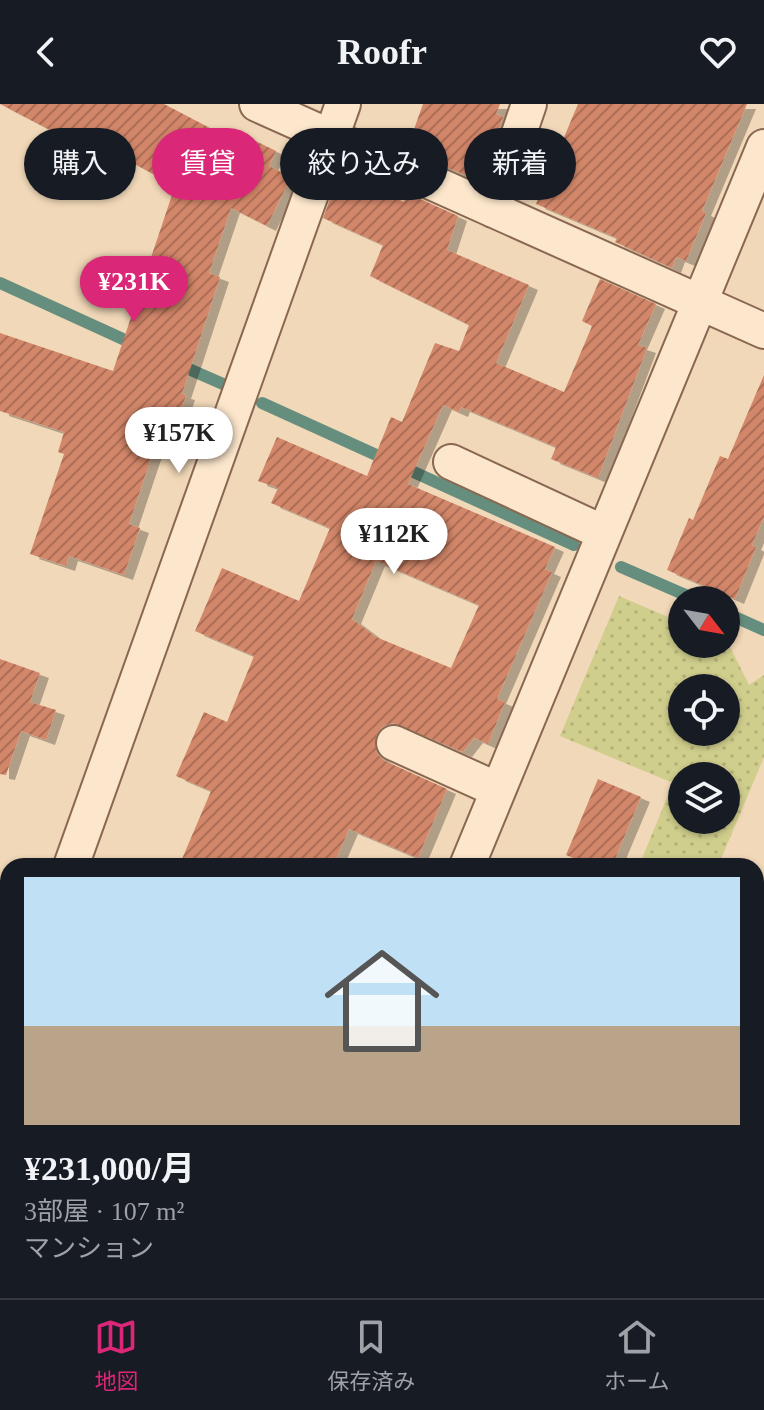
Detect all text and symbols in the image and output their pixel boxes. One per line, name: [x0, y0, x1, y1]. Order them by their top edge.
icon: back: [24, 30, 68, 74]
icon: heart: [696, 30, 740, 74]
text: Roofr: [337, 32, 427, 72]
chip: 購入: [24, 128, 136, 200]
chip: 賃貸: [152, 128, 264, 200]
chip: 絞り込み: [280, 128, 448, 200]
chip: 新着: [464, 128, 576, 200]
pin: ¥231K: [78, 256, 190, 324]
text: ¥231K: [98, 267, 170, 296]
pin: ¥157K: [123, 407, 235, 475]
text: ¥157K: [143, 418, 215, 447]
pin: ¥112K: [338, 508, 450, 576]
text: ¥112K: [359, 519, 429, 548]
north arrow: [668, 586, 740, 658]
map controls: [668, 586, 740, 834]
button: locate: [668, 674, 740, 746]
button: layers: [668, 762, 740, 834]
icon: home: [310, 929, 454, 1073]
text: ¥231,000/月: [24, 1150, 195, 1187]
text: 3部屋 · 107 m²: [24, 1197, 184, 1226]
text: マンション: [24, 1234, 154, 1263]
tab: 地図: [94, 1315, 138, 1395]
tab: 保存済み: [327, 1315, 415, 1395]
tab: ホーム: [604, 1315, 670, 1395]

